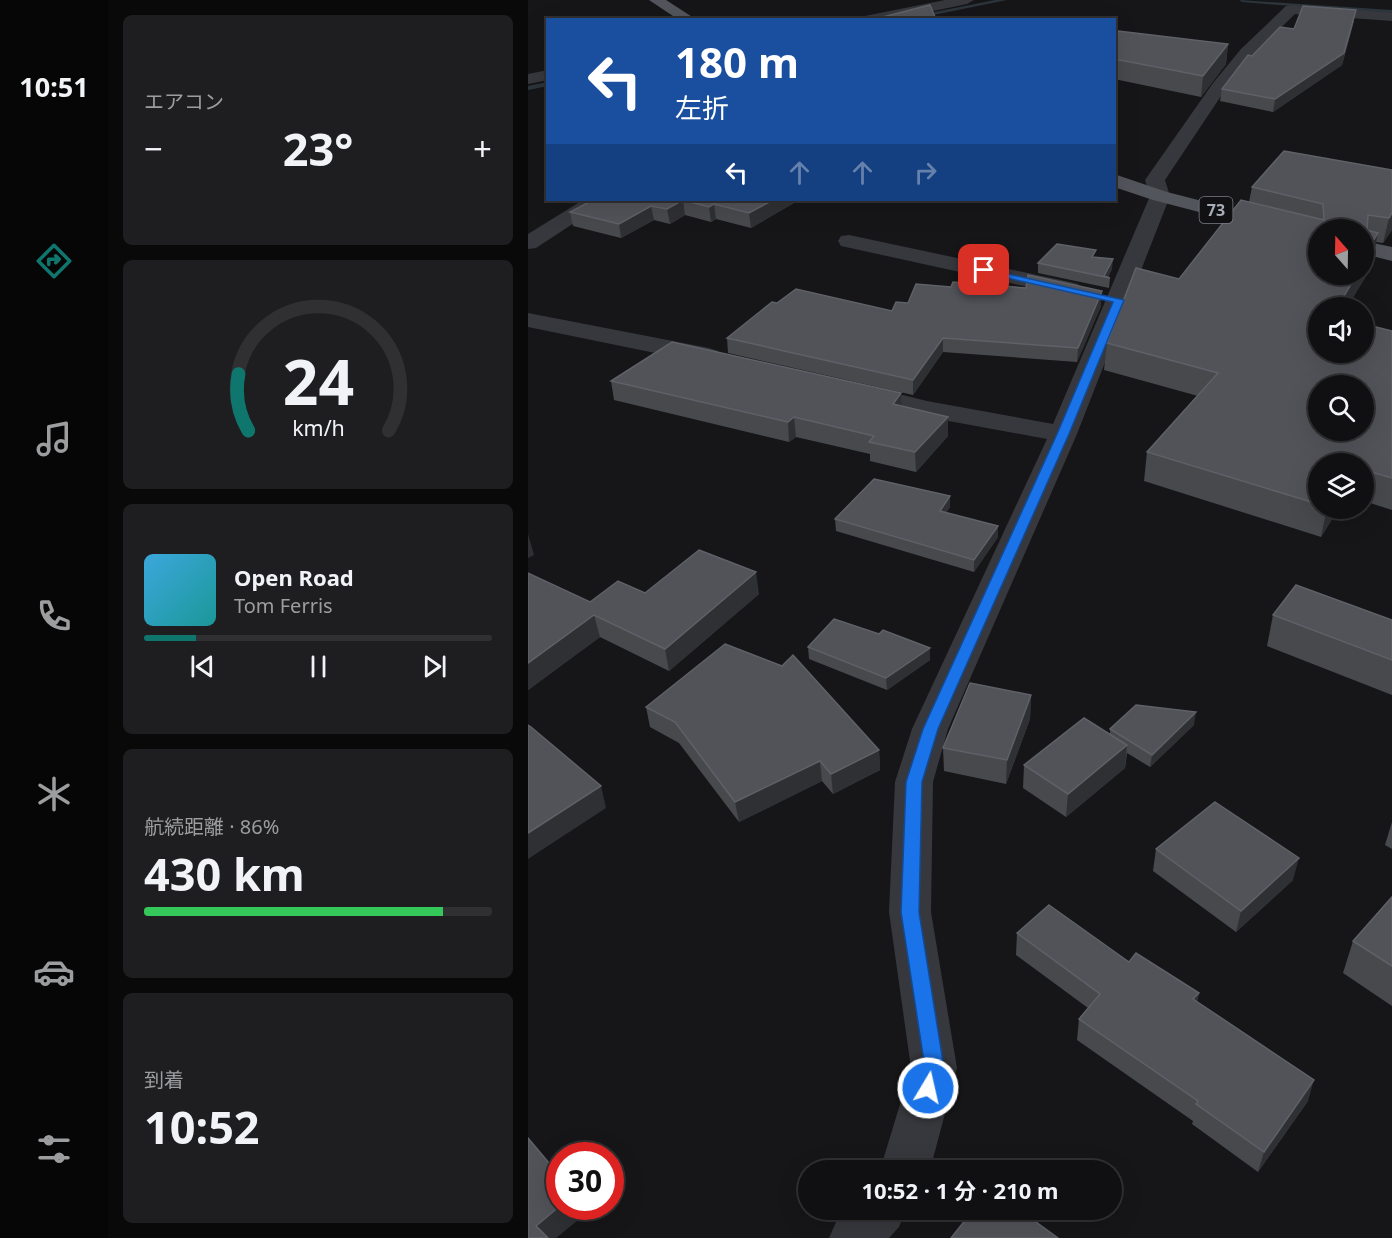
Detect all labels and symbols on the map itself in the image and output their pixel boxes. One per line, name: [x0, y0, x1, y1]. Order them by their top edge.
road number: 73: [1200, 197, 1232, 223]
north arrow: [1308, 219, 1374, 285]
pin: [958, 244, 1009, 295]
position arrow: [896, 1056, 960, 1120]
speed limit sign: 30: [546, 1142, 624, 1220]

